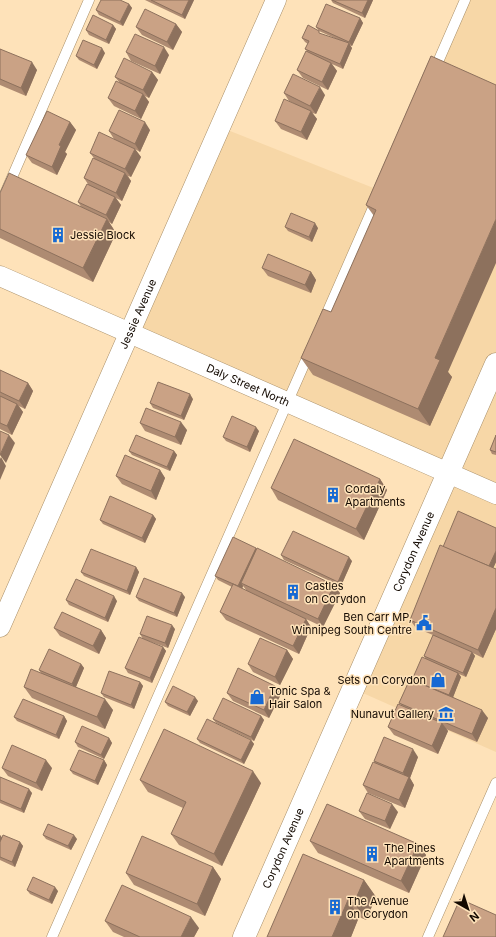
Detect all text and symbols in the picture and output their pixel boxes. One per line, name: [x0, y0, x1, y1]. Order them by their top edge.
building icon: Jessie Block: [49, 226, 67, 244]
place label: Jessie Block: [70, 228, 135, 242]
street label: Jessie Avenue: [116, 277, 159, 351]
street label: Daly Street North: [204, 361, 292, 409]
place label: Cordaly Apartments: [345, 482, 406, 509]
building icon: Cordaly Apartments: [324, 486, 342, 504]
street label: Corydon Avenue: [390, 509, 437, 594]
place label: Castles on Corydon: [305, 579, 366, 606]
building icon: Castles on Corydon: [284, 583, 302, 601]
place label: Ben Carr MP, Winnipeg South Centre: [292, 610, 412, 637]
public building icon: Ben Carr MP, Winnipeg South Centre: [415, 614, 433, 632]
shop icon: Sets On Corydon: [429, 671, 447, 689]
place label: Sets On Corydon: [337, 673, 426, 687]
place label: Tonic Spa & Hair Salon: [269, 684, 331, 711]
shop icon: Tonic Spa & Hair Salon: [248, 688, 266, 706]
museum icon: Nunavut Gallery: [437, 705, 455, 723]
place label: Nunavut Gallery: [351, 707, 434, 721]
street label: Corydon Avenue: [259, 806, 307, 891]
place label: The Pines Apartments: [384, 841, 445, 868]
building icon: The Pines Apartments: [363, 845, 381, 863]
north arrow: [448, 889, 488, 929]
place label: The Avenue on Corydon: [347, 894, 409, 921]
building icon: The Avenue on Corydon: [326, 898, 344, 916]
text: N: [467, 909, 482, 925]

